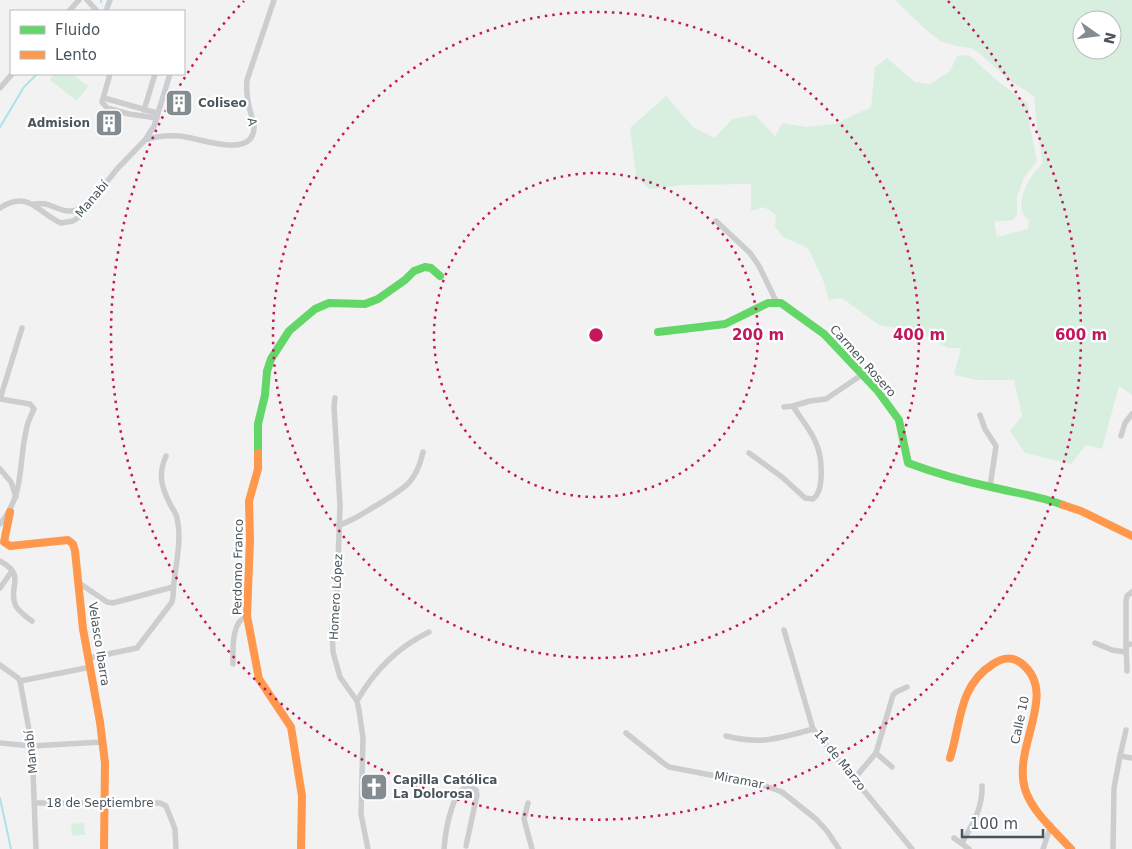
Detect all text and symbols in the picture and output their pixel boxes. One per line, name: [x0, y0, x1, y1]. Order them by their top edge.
legend: [10, 10, 185, 75]
north arrow: [1072, 10, 1122, 60]
text: Fluido: [55, 21, 100, 39]
text: N: [1100, 31, 1119, 46]
text: Lento: [55, 46, 97, 64]
building icon: Coliseo: [164, 88, 194, 118]
place label: Coliseo: [198, 96, 247, 110]
building icon: Admision: [94, 108, 124, 138]
place label: Admision: [27, 116, 90, 130]
street label: A: [244, 117, 260, 128]
street label: Manabí: [73, 177, 112, 220]
street label: Carmen Rosero: [827, 322, 899, 400]
centre of rings: [587, 326, 605, 344]
text: 200 m: [732, 326, 784, 344]
text: 400 m: [893, 326, 945, 344]
text: 600 m: [1055, 326, 1107, 344]
street label: Perdomo Franco: [230, 519, 246, 615]
street label: Homero López: [327, 553, 345, 641]
street label: Velasco Ibarra: [85, 601, 113, 687]
street label: Calle 10: [1008, 695, 1032, 745]
street label: 14 de Marzo: [811, 727, 869, 793]
street label: Manabí: [22, 729, 40, 774]
street label: Miramar: [713, 768, 765, 792]
church icon: Capilla Católica La Dolorosa: [359, 772, 389, 802]
place label: Capilla Católica La Dolorosa: [393, 773, 497, 801]
street label: 18 de Septiembre: [46, 796, 154, 810]
scale bar: [962, 806, 1043, 838]
text: 100 m: [970, 815, 1018, 833]

